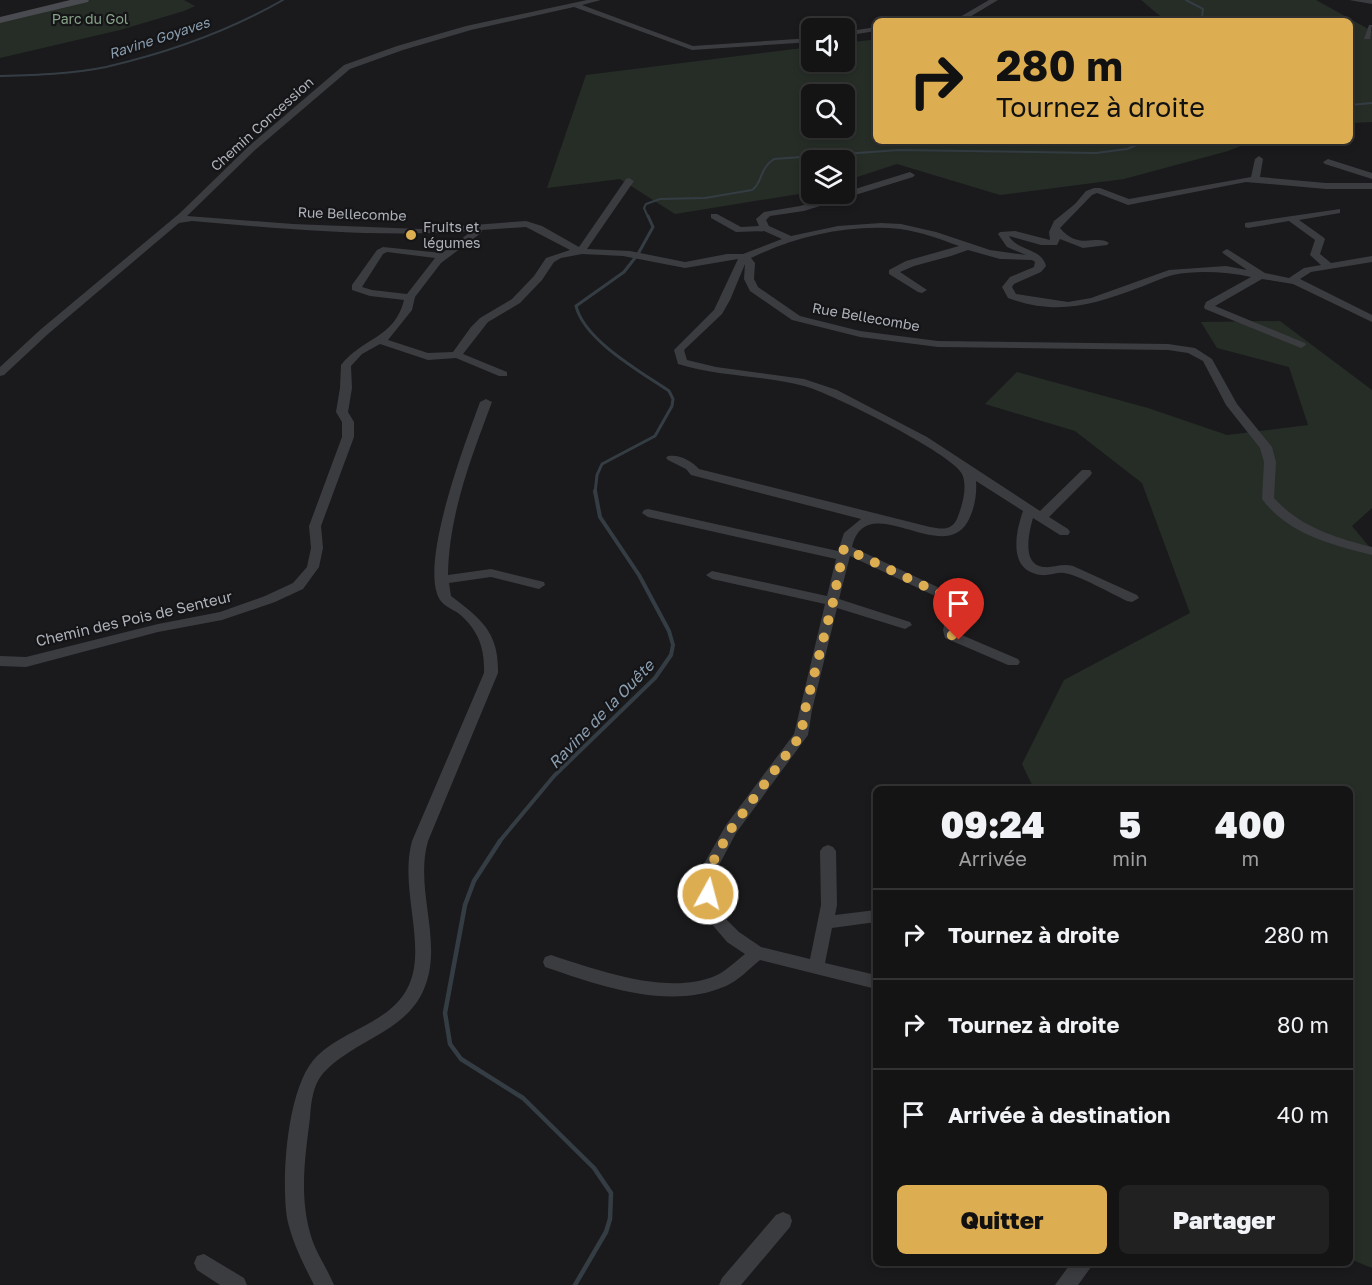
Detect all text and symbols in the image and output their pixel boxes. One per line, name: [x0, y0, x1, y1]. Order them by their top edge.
park label: Parc du Gol: [52, 10, 128, 27]
water label: Ravine Goyaves: [106, 13, 212, 62]
map controls: [801, 18, 855, 204]
button: sound: [801, 18, 855, 72]
text: 280 m: [996, 40, 1123, 90]
icon: right: [897, 42, 975, 120]
street label: Chemin Concession: [207, 73, 317, 174]
button: search: [801, 84, 855, 138]
text: Tournez à droite: [996, 91, 1205, 123]
button: layers: [801, 150, 855, 204]
street label: Rue Bellecombe: [297, 203, 407, 224]
place label: Fruits et légumes: [423, 218, 480, 251]
marker: Fruits et légumes: [404, 228, 418, 242]
street label: Rue Bellecombe: [811, 299, 921, 334]
pin: [933, 578, 984, 640]
street label: Chemin des Pois de Senteur: [34, 587, 234, 649]
icon: arrive: [942, 587, 975, 620]
water label: Ravine de la Ouête: [544, 654, 659, 773]
text: 09:24: [941, 803, 1045, 846]
text: 5: [1119, 803, 1141, 846]
text: 400: [1215, 803, 1286, 846]
text: Arrivée: [958, 846, 1027, 870]
text: min: [1112, 846, 1148, 870]
text: m: [1241, 846, 1259, 870]
position arrow: [676, 862, 740, 926]
icon: right: [897, 918, 930, 951]
text: Tournez à droite: [948, 921, 1119, 948]
text: 280 m: [1264, 921, 1329, 948]
icon: right: [897, 1008, 930, 1041]
text: Tournez à droite: [948, 1011, 1119, 1038]
text: 80 m: [1277, 1011, 1329, 1038]
icon: arrive: [897, 1098, 930, 1131]
text: Arrivée à destination: [948, 1101, 1170, 1128]
text: 40 m: [1277, 1101, 1329, 1128]
button: Quitter: [897, 1185, 1107, 1254]
button: Partager: [1119, 1185, 1329, 1254]

